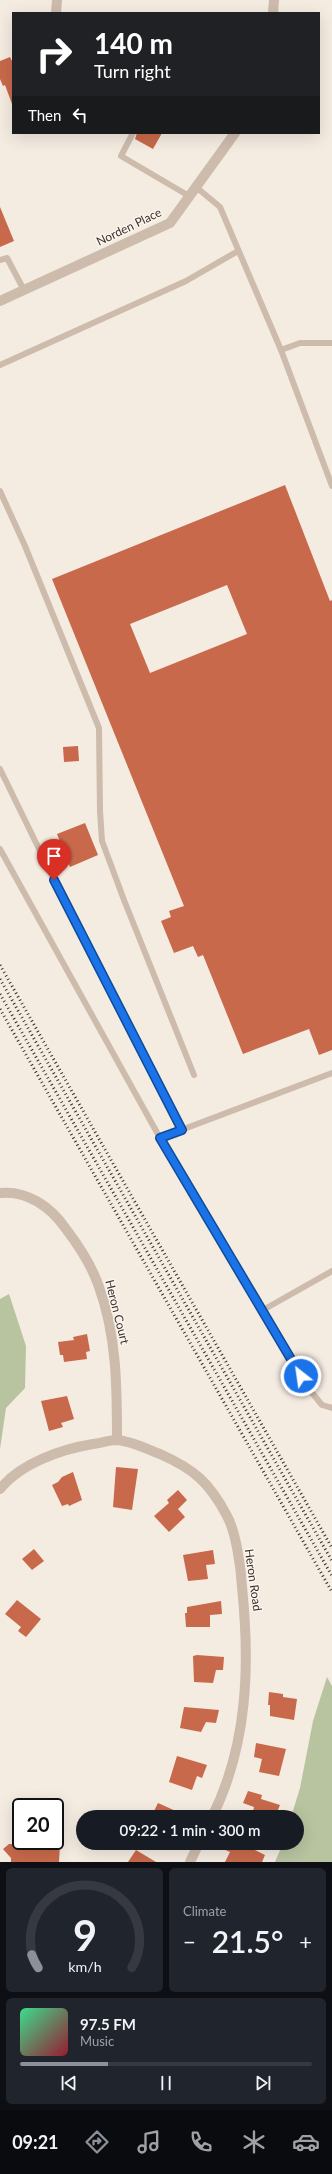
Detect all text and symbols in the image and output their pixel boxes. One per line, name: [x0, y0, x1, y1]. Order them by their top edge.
text: 140 m: [94, 26, 173, 60]
icon: right: [28, 28, 80, 80]
text: Turn right: [94, 60, 171, 82]
icon: left: [69, 104, 91, 126]
text: Then: [28, 106, 61, 124]
street label: Norden Place: [94, 204, 164, 249]
pin: [37, 839, 71, 880]
icon: arrive: [43, 845, 65, 867]
street label: Heron Court: [102, 1278, 133, 1346]
position arrow: [280, 1355, 322, 1397]
street label: Heron Road: [242, 1548, 265, 1612]
speed limit sign: 20: [12, 1798, 64, 1850]
text: 09:22 · 1 min · 300 m: [120, 1821, 260, 1839]
text: Climate: [183, 1903, 226, 1919]
text: 9: [72, 1910, 97, 1960]
text: 21.5°: [212, 1923, 283, 1959]
text: −: [183, 1928, 196, 1955]
text: +: [299, 1928, 312, 1955]
text: km/h: [68, 1958, 101, 1975]
text: 97.5 FM: [80, 2015, 136, 2033]
text: Music: [80, 2033, 114, 2049]
icon: previous: [58, 2072, 80, 2094]
icon: pause: [155, 2072, 177, 2094]
icon: next: [252, 2072, 274, 2094]
icon: directions: [83, 2128, 111, 2156]
icon: music: [135, 2128, 163, 2156]
icon: phone: [187, 2128, 215, 2156]
icon: climate: [240, 2128, 268, 2156]
icon: car: [292, 2128, 320, 2156]
text: 09:21: [12, 2131, 59, 2153]

